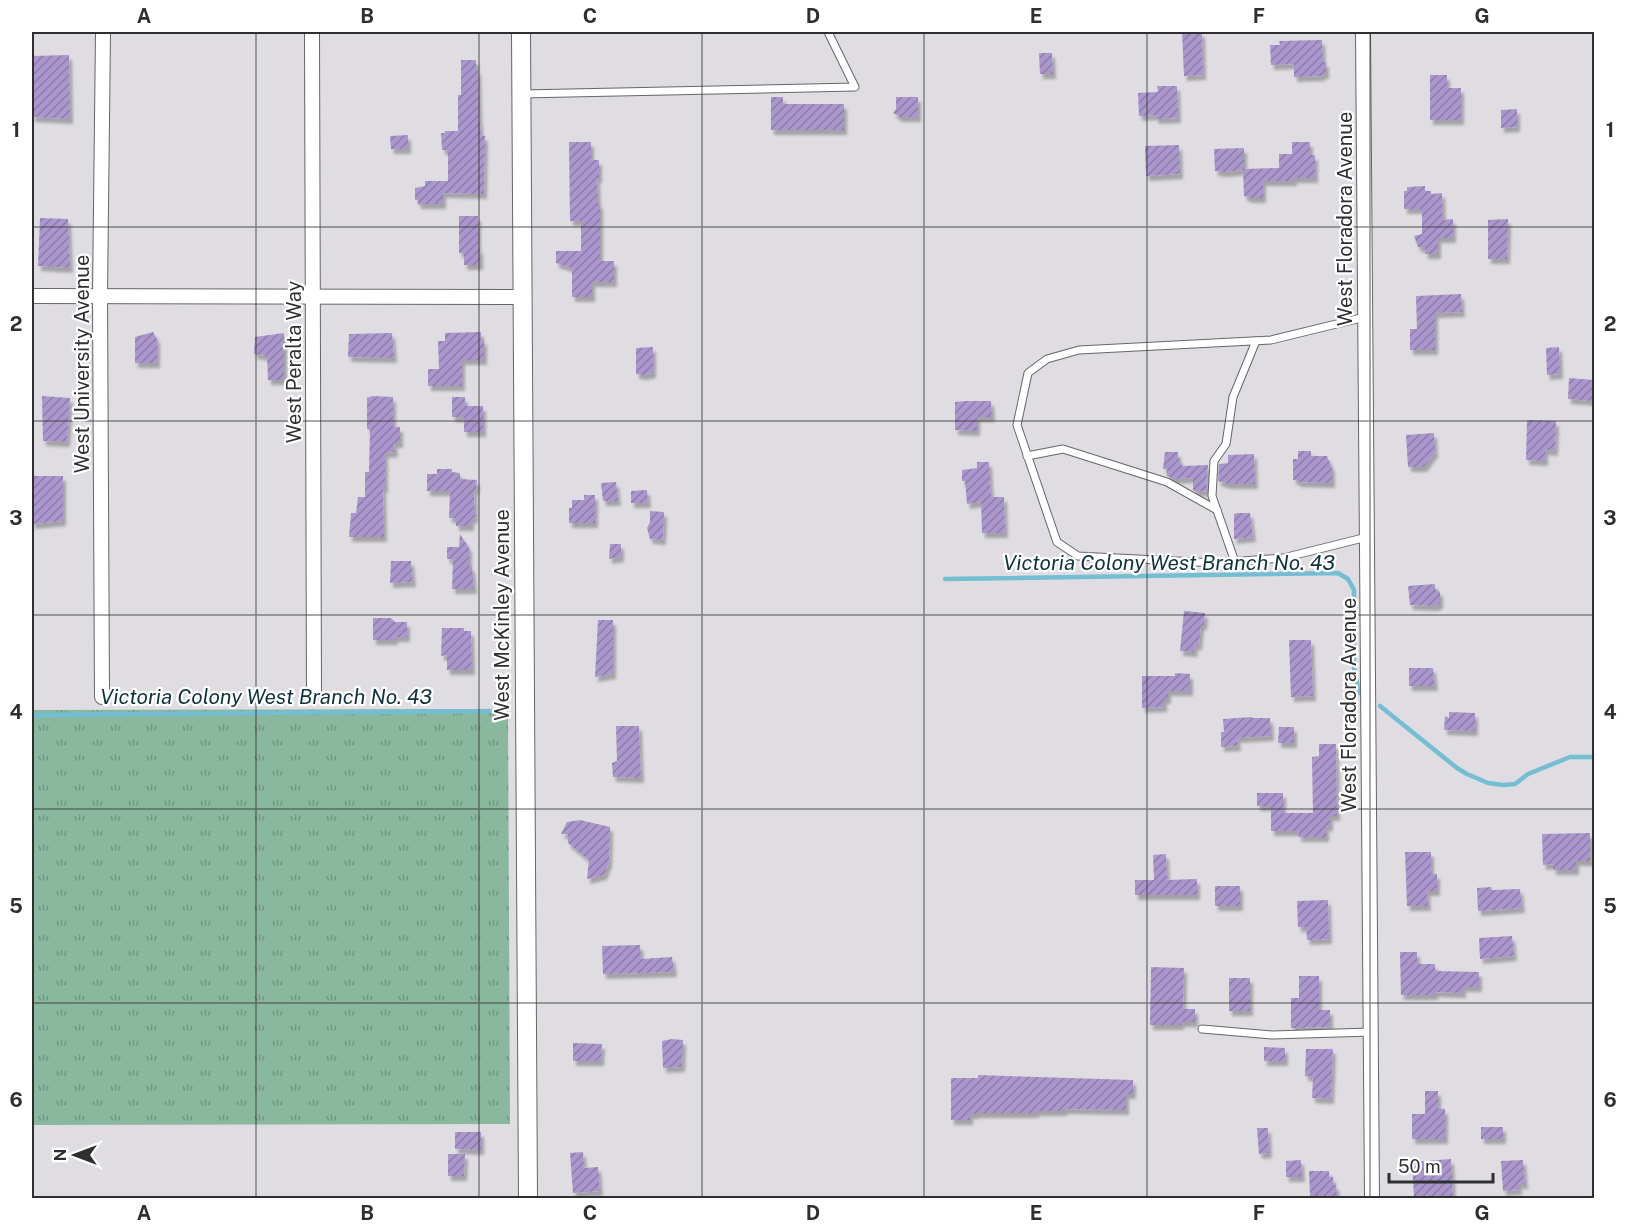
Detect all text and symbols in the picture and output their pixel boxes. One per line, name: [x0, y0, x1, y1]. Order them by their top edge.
text: A: [137, 4, 151, 28]
text: B: [360, 4, 374, 28]
text: C: [583, 4, 597, 28]
text: D: [806, 4, 820, 28]
text: E: [1030, 4, 1042, 28]
text: F: [1253, 4, 1265, 28]
text: G: [1474, 4, 1490, 28]
street label: West Floradora Avenue: [1333, 112, 1357, 326]
text: 1: [12, 118, 20, 142]
text: 1: [1606, 118, 1614, 142]
street label: West University Avenue: [70, 255, 94, 473]
street label: West Peralta Way: [282, 280, 306, 443]
text: 2: [10, 312, 22, 336]
text: 2: [1604, 312, 1616, 336]
text: 3: [9, 506, 23, 530]
text: 3: [1603, 506, 1617, 530]
street label: West McKinley Avenue: [490, 509, 514, 721]
water label: Victoria Colony West Branch No. 43: [1003, 550, 1335, 575]
street label: West Floradora Avenue: [1337, 598, 1361, 812]
water label: Victoria Colony West Branch No. 43: [100, 684, 432, 709]
text: 4: [9, 700, 23, 724]
text: 4: [1603, 700, 1617, 724]
text: 5: [9, 894, 23, 918]
text: 5: [1603, 894, 1617, 918]
text: 6: [9, 1088, 23, 1112]
text: 6: [1603, 1088, 1617, 1112]
north arrow: [45, 1125, 105, 1185]
scale bar: [1389, 1146, 1492, 1184]
text: N: [51, 1149, 70, 1161]
text: 50 m: [1398, 1156, 1441, 1177]
text: A: [137, 1201, 151, 1225]
text: B: [360, 1201, 374, 1225]
text: C: [583, 1201, 597, 1225]
text: D: [806, 1201, 820, 1225]
text: E: [1030, 1201, 1042, 1225]
text: F: [1253, 1201, 1265, 1225]
text: G: [1474, 1201, 1490, 1225]

